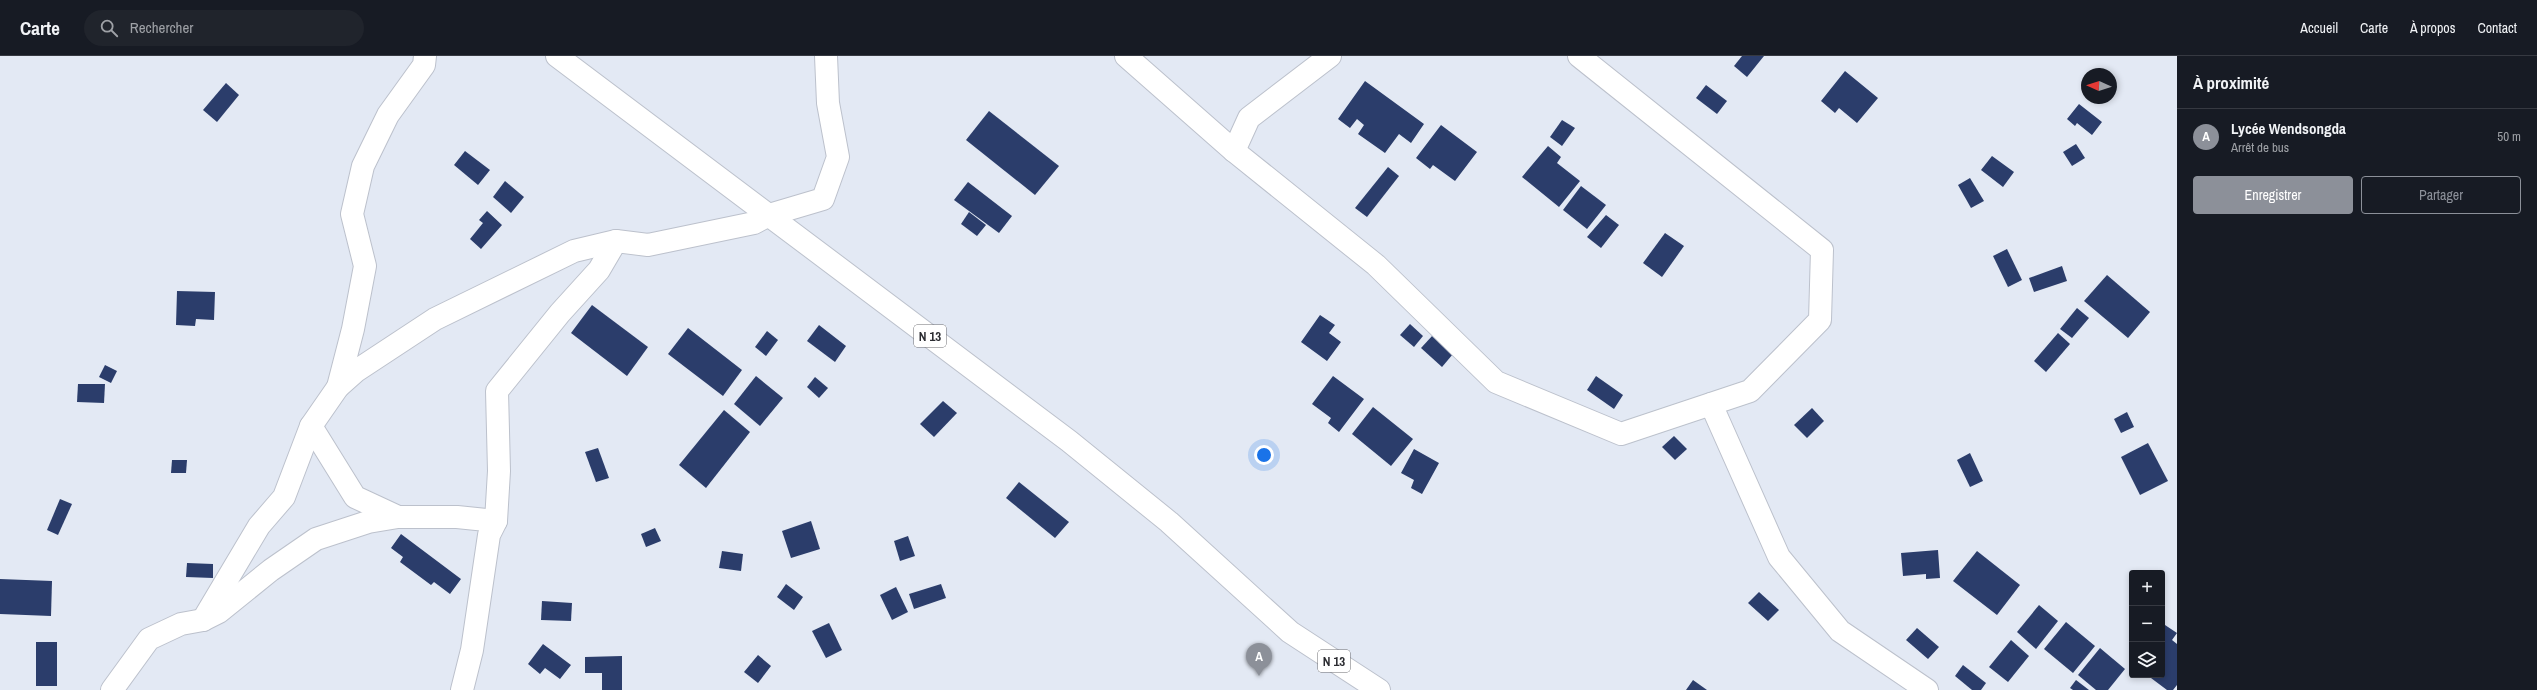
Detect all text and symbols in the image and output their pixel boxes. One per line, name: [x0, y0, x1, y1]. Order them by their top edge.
search box: [84, 10, 364, 46]
text: Carte: [20, 15, 60, 41]
icon: search: [98, 17, 120, 39]
text: Rechercher: [130, 17, 193, 38]
text: Accueil: [2300, 19, 2338, 37]
text: Carte: [2360, 19, 2388, 37]
text: À propos: [2410, 19, 2455, 37]
text: Contact: [2477, 19, 2517, 37]
north arrow: [2081, 68, 2117, 104]
text: À proximité: [2193, 71, 2269, 94]
text: Lycée Wendsongda: [2231, 118, 2346, 139]
text: A: [2202, 128, 2210, 145]
text: 50 m: [2497, 128, 2521, 145]
text: Arrêt de bus: [2231, 139, 2289, 156]
button: Enregistrer: [2193, 176, 2353, 214]
button: Partager: [2361, 176, 2521, 214]
road number: N 13: [914, 325, 946, 347]
your location: [1254, 445, 1274, 465]
map controls: [2129, 570, 2165, 678]
button: +: [2129, 570, 2165, 606]
button: −: [2129, 606, 2165, 642]
button: layers: [2129, 642, 2165, 678]
pin: A: [1246, 643, 1272, 676]
road number: N 13: [1318, 650, 1350, 672]

